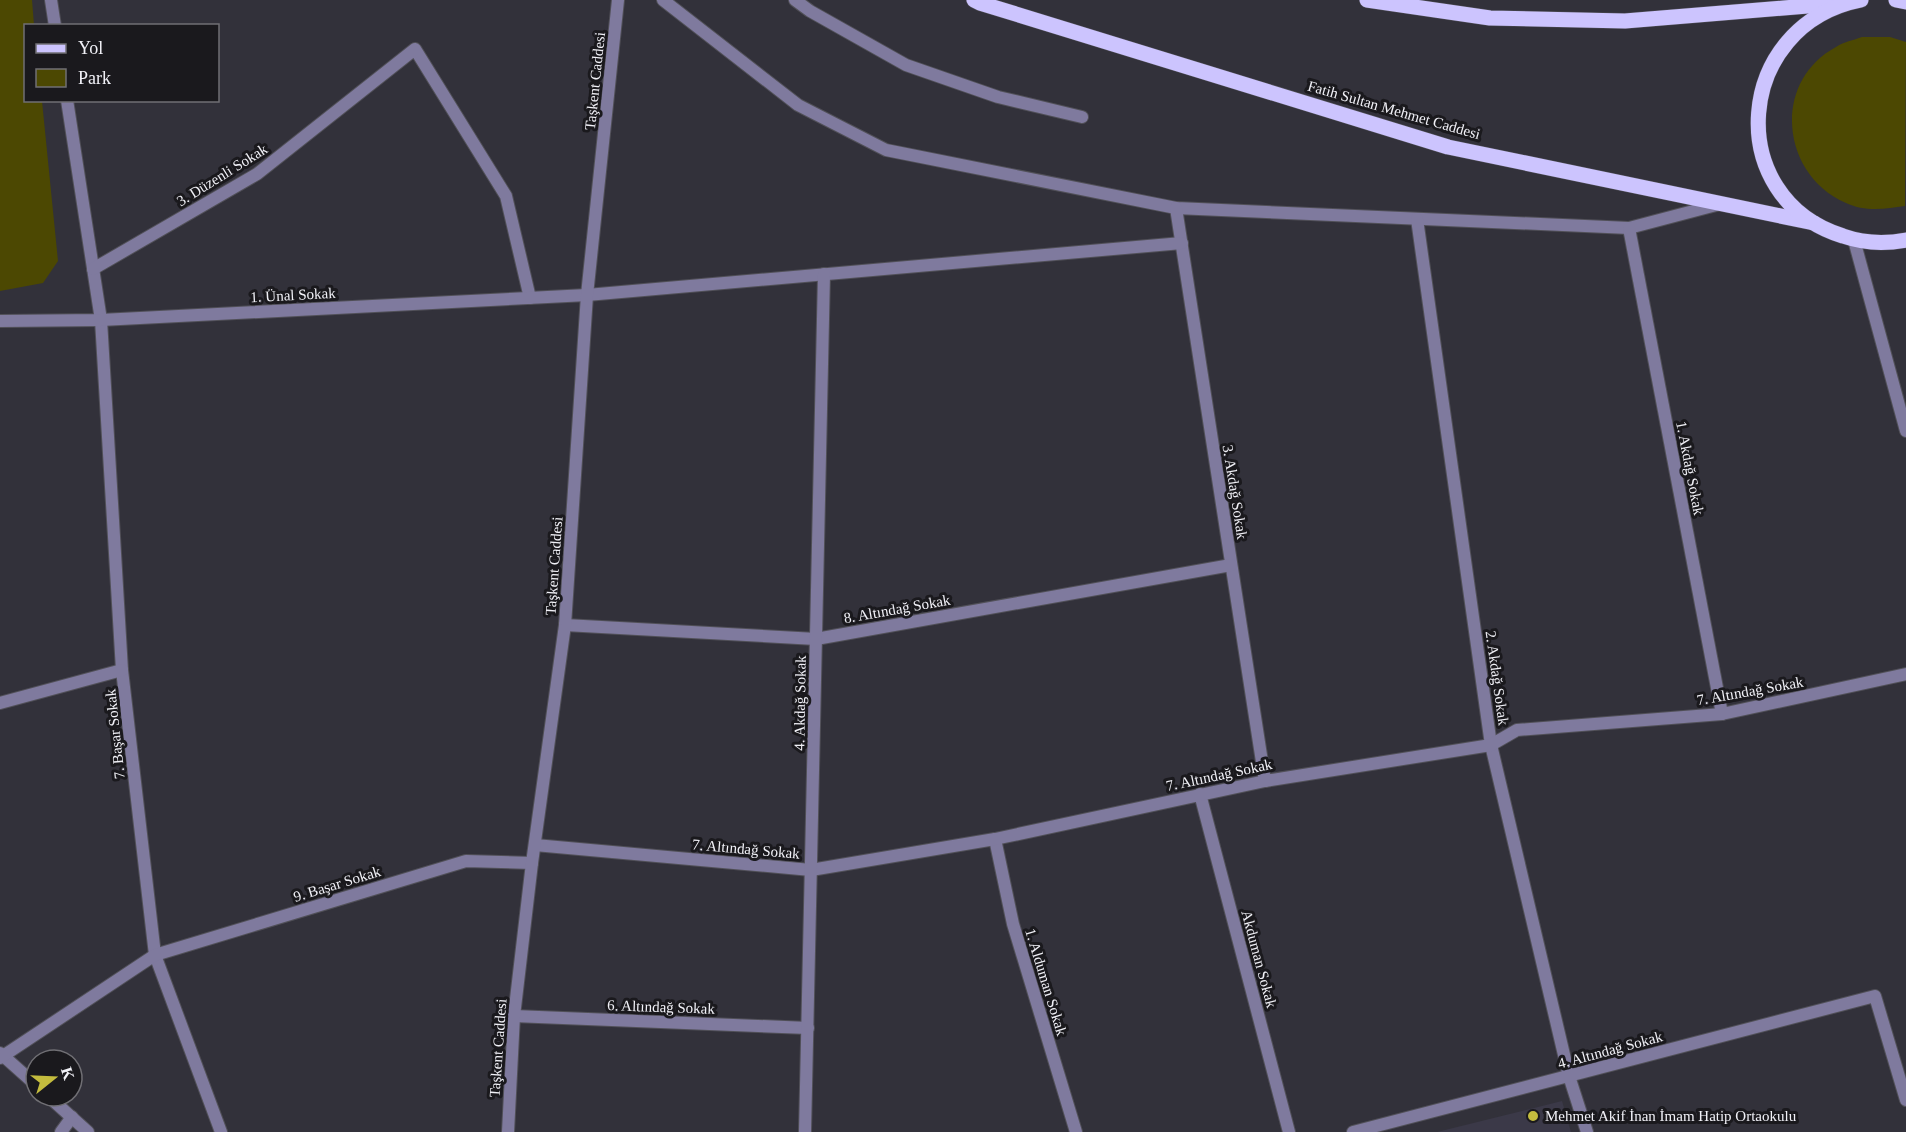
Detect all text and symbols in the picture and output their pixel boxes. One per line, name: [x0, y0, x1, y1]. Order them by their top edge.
legend: [24, 24, 219, 102]
street label: Taşkent Caddesi: [582, 31, 608, 131]
text: Yol: [78, 38, 103, 58]
text: Park: [78, 68, 111, 88]
street label: Fatih Sultan Mehmet Caddesi: [1306, 78, 1482, 142]
street label: 3. Düzenli Sokak: [174, 140, 271, 209]
street label: 1. Ünal Sokak: [250, 285, 337, 305]
street label: 1. Akdağ Sokak: [1673, 420, 1707, 517]
street label: 3. Akdağ Sokak: [1220, 444, 1250, 541]
street label: Taşkent Caddesi: [543, 516, 565, 616]
street label: 8. Altındağ Sokak: [842, 592, 952, 626]
street label: 2. Akdağ Sokak: [1482, 630, 1512, 727]
street label: 4. Akdağ Sokak: [791, 655, 809, 751]
street label: 7. Altındağ Sokak: [1695, 674, 1805, 708]
street label: 7. Başar Sokak: [102, 688, 128, 780]
street label: 7. Altındağ Sokak: [1165, 756, 1274, 794]
street label: 7. Altındağ Sokak: [692, 836, 801, 862]
street label: 9. Başar Sokak: [291, 863, 383, 905]
street label: Akduman Sokak: [1238, 908, 1280, 1010]
street label: 1. Alduman Sokak: [1022, 926, 1070, 1038]
street label: 6. Altındağ Sokak: [607, 997, 716, 1017]
street label: Taşkent Caddesi: [487, 998, 509, 1098]
street label: 4. Altındağ Sokak: [1556, 1028, 1665, 1072]
north arrow: [24, 1048, 84, 1108]
text: K: [58, 1065, 78, 1083]
place label: Mehmet Akif İnan İmam Hatip Ortaokulu: [1545, 1108, 1797, 1124]
marker: Mehmet Akif İnan İmam Hatip Ortaokulu: [1526, 1109, 1540, 1123]

